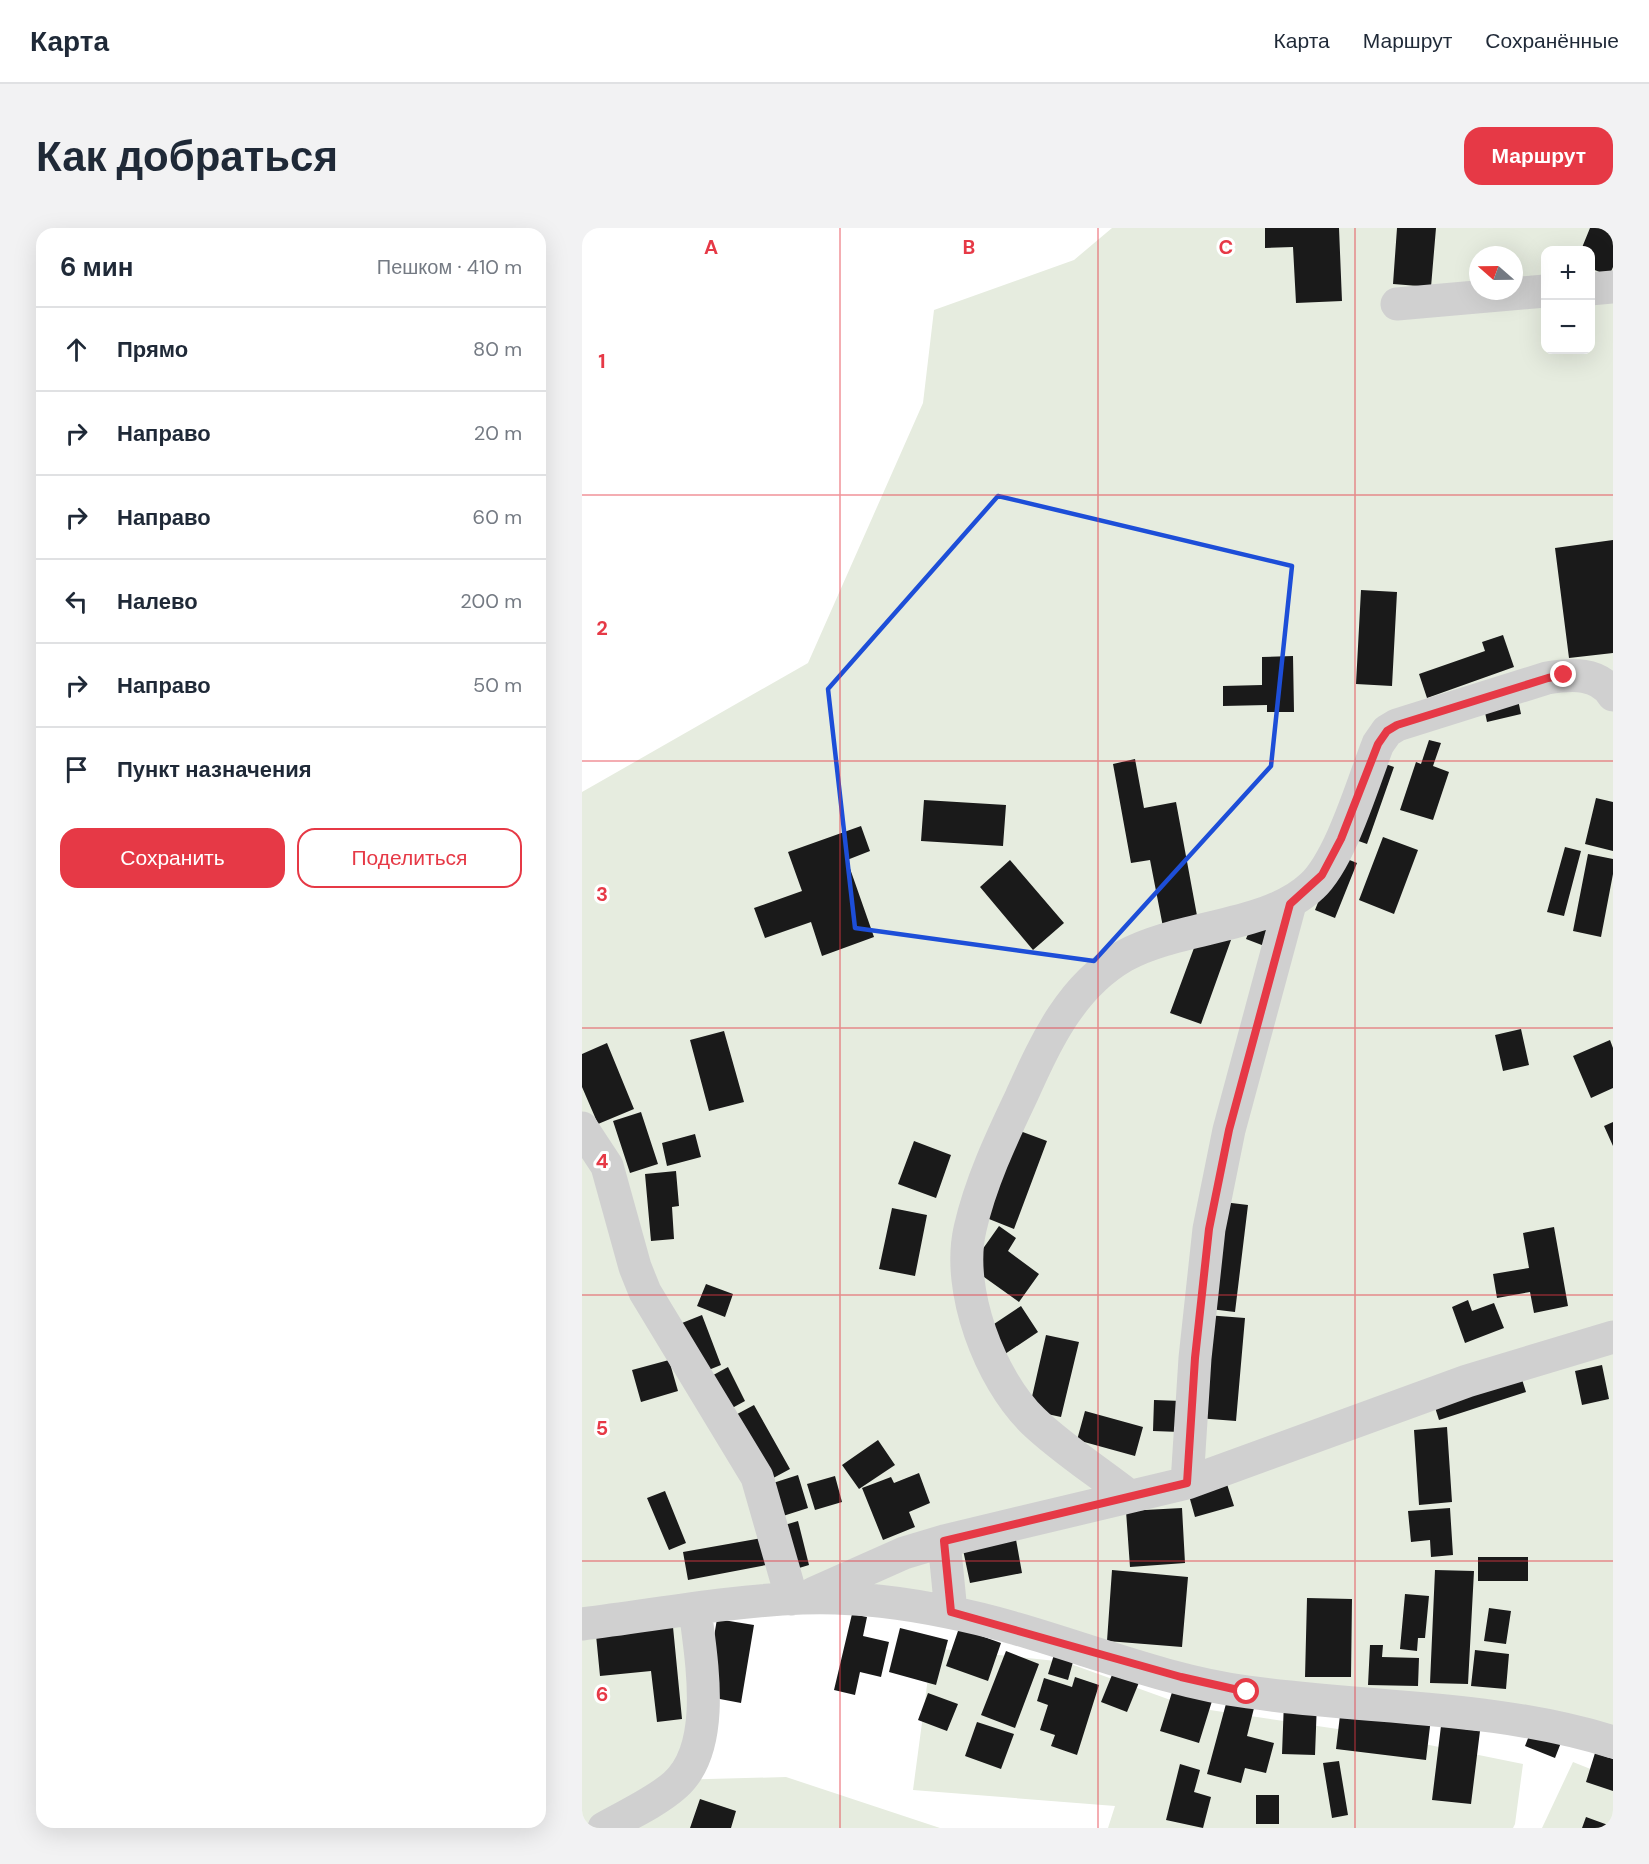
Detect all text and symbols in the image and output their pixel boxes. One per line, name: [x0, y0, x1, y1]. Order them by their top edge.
text: Карта: [30, 23, 109, 60]
text: Карта: [1274, 27, 1330, 55]
text: Маршрут: [1363, 27, 1452, 55]
text: Сохранённые: [1485, 27, 1619, 55]
button: Маршрут: [1464, 127, 1613, 185]
text: Как добраться: [36, 129, 338, 184]
text: A: [704, 234, 718, 260]
text: B: [963, 234, 975, 260]
text: C: [1219, 234, 1233, 260]
north arrow: [1469, 246, 1523, 300]
map controls: [1541, 246, 1595, 354]
button: +: [1541, 246, 1595, 300]
text: 6 мин: [60, 250, 134, 284]
text: Пешком · 410 m: [377, 254, 522, 280]
button: −: [1541, 300, 1595, 354]
icon: ahead: [60, 333, 93, 366]
text: Прямо: [117, 335, 188, 364]
text: 80 m: [473, 336, 522, 362]
text: 1: [598, 348, 606, 374]
icon: right: [60, 417, 93, 450]
text: Направо: [117, 419, 211, 448]
text: 20 m: [474, 420, 522, 446]
icon: right: [60, 501, 93, 534]
text: Направо: [117, 503, 211, 532]
text: 60 m: [473, 504, 522, 530]
icon: left: [60, 585, 93, 618]
text: Налево: [117, 587, 198, 616]
text: 200 m: [460, 588, 522, 614]
text: 2: [596, 615, 608, 641]
route end: [1550, 661, 1576, 687]
icon: right: [60, 669, 93, 702]
text: Направо: [117, 671, 211, 700]
text: 50 m: [473, 672, 522, 698]
icon: arrive: [60, 753, 93, 786]
text: Пункт назначения: [117, 755, 312, 784]
button: Сохранить: [60, 828, 285, 888]
button: Поделиться: [297, 828, 522, 888]
text: 3: [596, 881, 608, 907]
text: 4: [596, 1148, 609, 1174]
text: 5: [596, 1415, 608, 1441]
route start: [1233, 1678, 1259, 1704]
text: 6: [596, 1681, 608, 1707]

